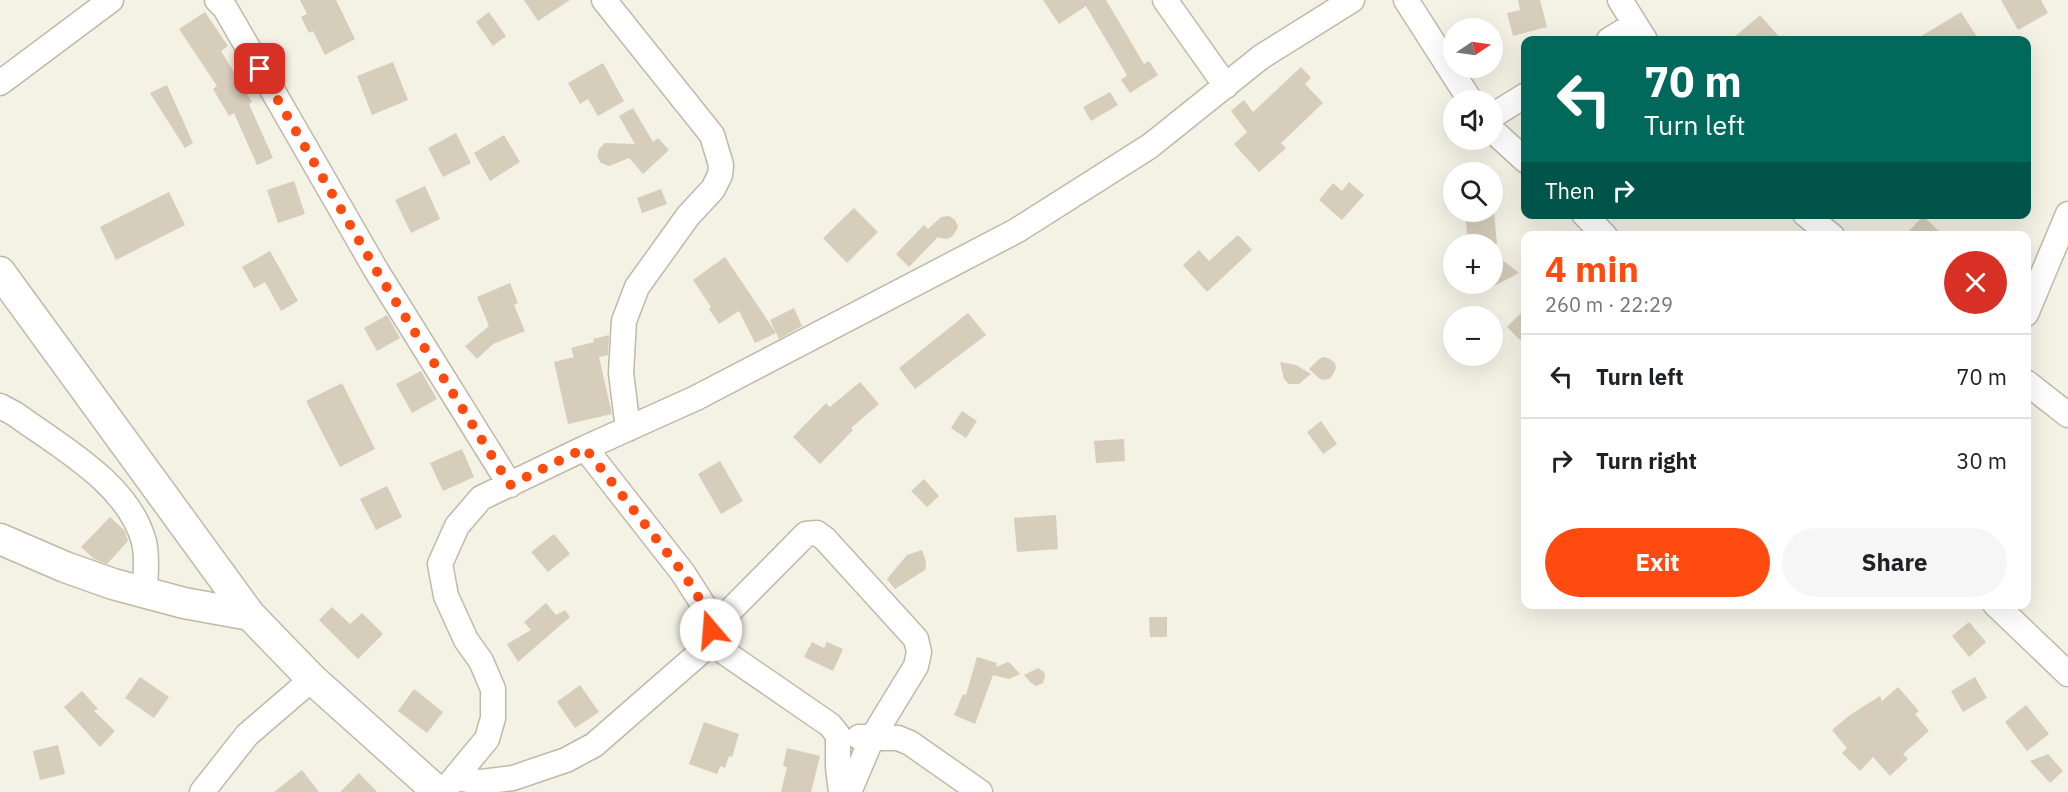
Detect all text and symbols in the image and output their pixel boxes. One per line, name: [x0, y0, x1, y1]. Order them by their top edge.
north arrow: [1443, 18, 1503, 78]
map controls: [1443, 18, 1503, 366]
pin: [234, 43, 285, 94]
icon: arrive: [243, 52, 276, 85]
text: 70 m: [1644, 54, 1742, 109]
icon: left: [1545, 60, 1623, 138]
button: sound: [1443, 90, 1503, 150]
text: Turn left: [1644, 107, 1745, 142]
button: search: [1443, 162, 1503, 222]
icon: right: [1607, 174, 1640, 207]
text: Then: [1545, 176, 1595, 205]
button: +: [1443, 234, 1503, 294]
text: 4 min: [1545, 245, 1639, 292]
button: close: [1944, 251, 2007, 314]
text: 260 m · 22:29: [1545, 291, 1673, 318]
button: −: [1443, 306, 1503, 366]
icon: left: [1545, 360, 1578, 393]
text: Turn left: [1596, 362, 1684, 391]
text: 70 m: [1956, 362, 2007, 391]
icon: right: [1545, 444, 1578, 477]
text: Turn right: [1596, 446, 1697, 475]
text: 30 m: [1956, 446, 2007, 475]
button: Exit: [1545, 528, 1770, 597]
button: Share: [1782, 528, 2007, 597]
position arrow: [679, 598, 743, 662]

